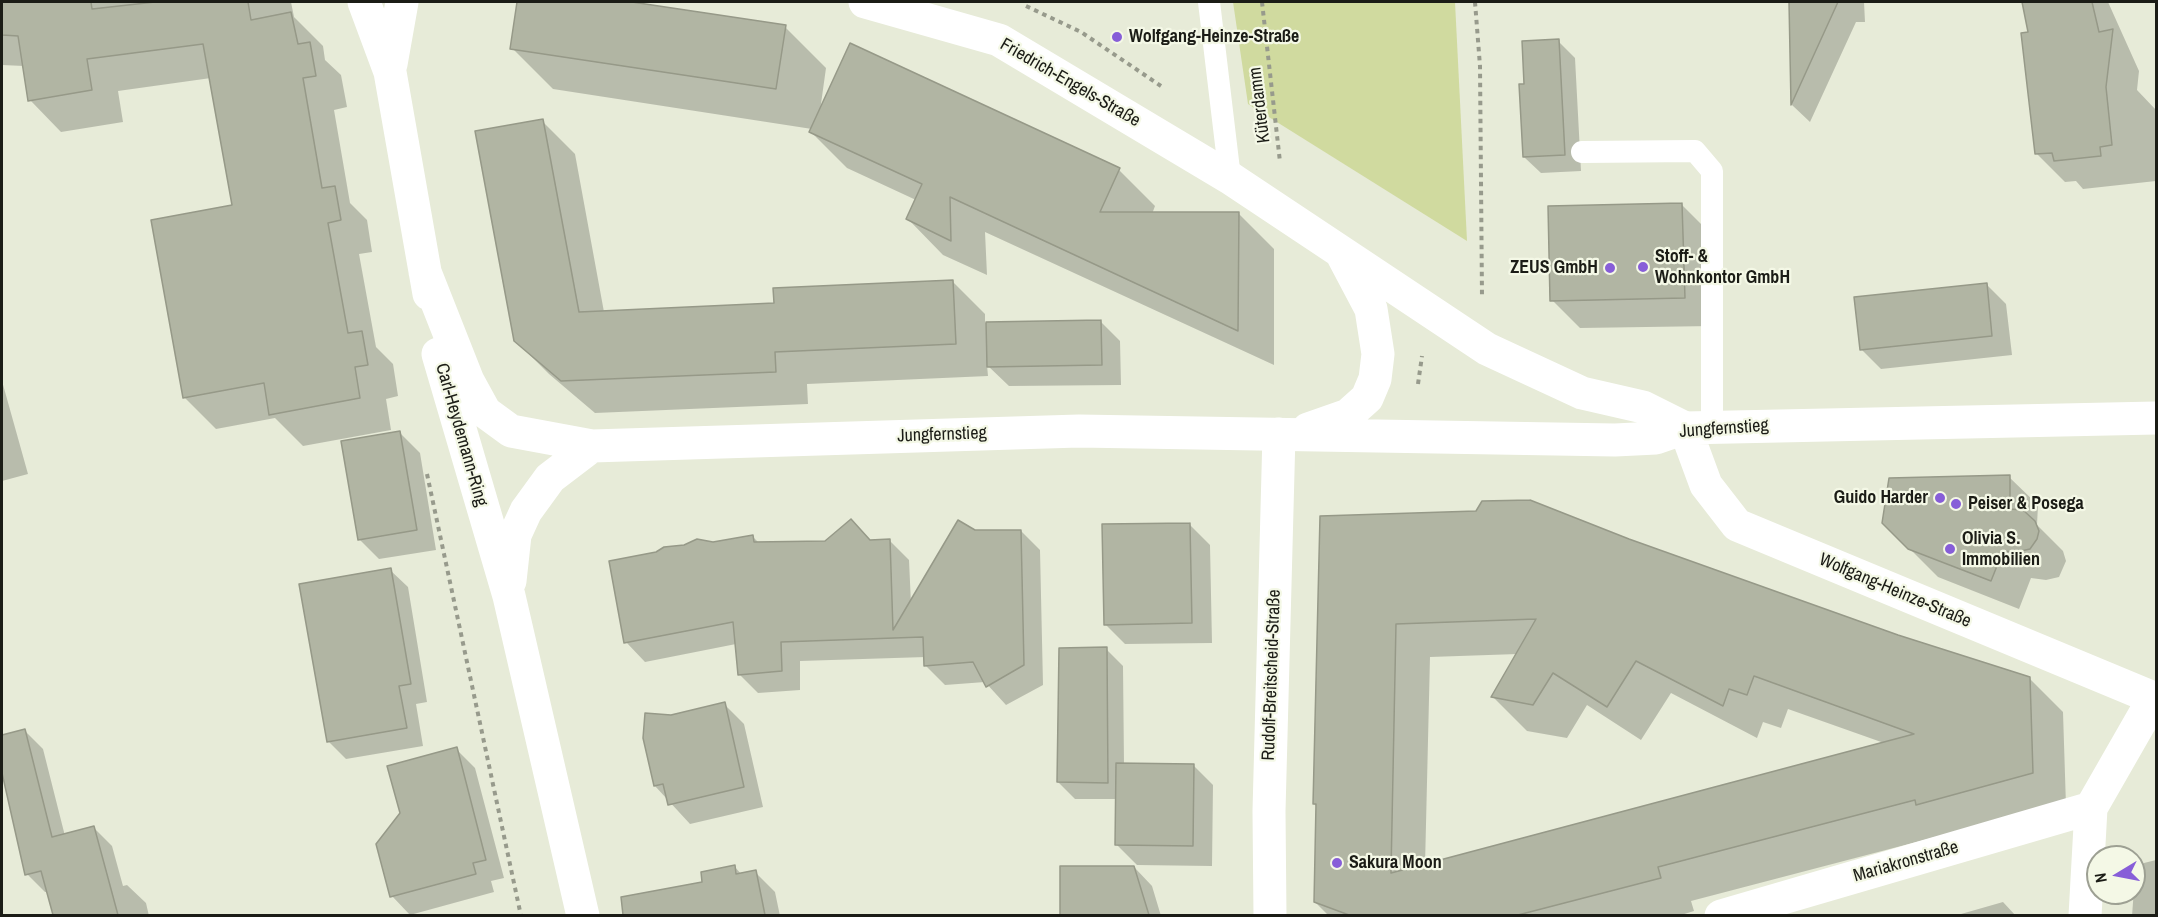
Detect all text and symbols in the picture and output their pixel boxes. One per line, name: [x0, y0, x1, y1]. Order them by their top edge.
place label: Wolfgang-Heinze-Straße: [1129, 26, 1299, 48]
marker: Wolfgang-Heinze-Straße: [1110, 30, 1124, 44]
street label: Friedrich-Engels-Straße: [996, 34, 1144, 132]
street label: Küterdamm: [1245, 66, 1275, 144]
place label: Stoff- & Wohnkontor GmbH: [1655, 246, 1790, 288]
place label: ZEUS GmbH: [1510, 257, 1598, 279]
marker: Stoff- & Wohnkontor GmbH: [1636, 260, 1650, 274]
marker: ZEUS GmbH: [1603, 261, 1617, 275]
street label: Carl-Heydemann-Ring: [430, 361, 492, 509]
street label: Jungfernstieg: [1679, 415, 1769, 443]
street label: Jungfernstieg: [897, 423, 987, 447]
place label: Guido Harder: [1834, 487, 1928, 509]
marker: Guido Harder: [1933, 491, 1947, 505]
place label: Peiser & Posega: [1968, 493, 2084, 515]
marker: Peiser & Posega: [1949, 497, 1963, 511]
place label: Olivia S. Immobilien: [1962, 528, 2040, 570]
marker: Olivia S. Immobilien: [1943, 542, 1957, 556]
street label: Wolfgang-Heinze-Straße: [1816, 549, 1974, 633]
street label: Rudolf-Breitscheid-Straße: [1258, 589, 1286, 761]
street label: Mariakronstraße: [1851, 837, 1961, 887]
north arrow: [2086, 845, 2146, 905]
place label: Sakura Moon: [1349, 852, 1442, 874]
marker: Sakura Moon: [1330, 856, 1344, 870]
text: N: [2089, 871, 2112, 884]

